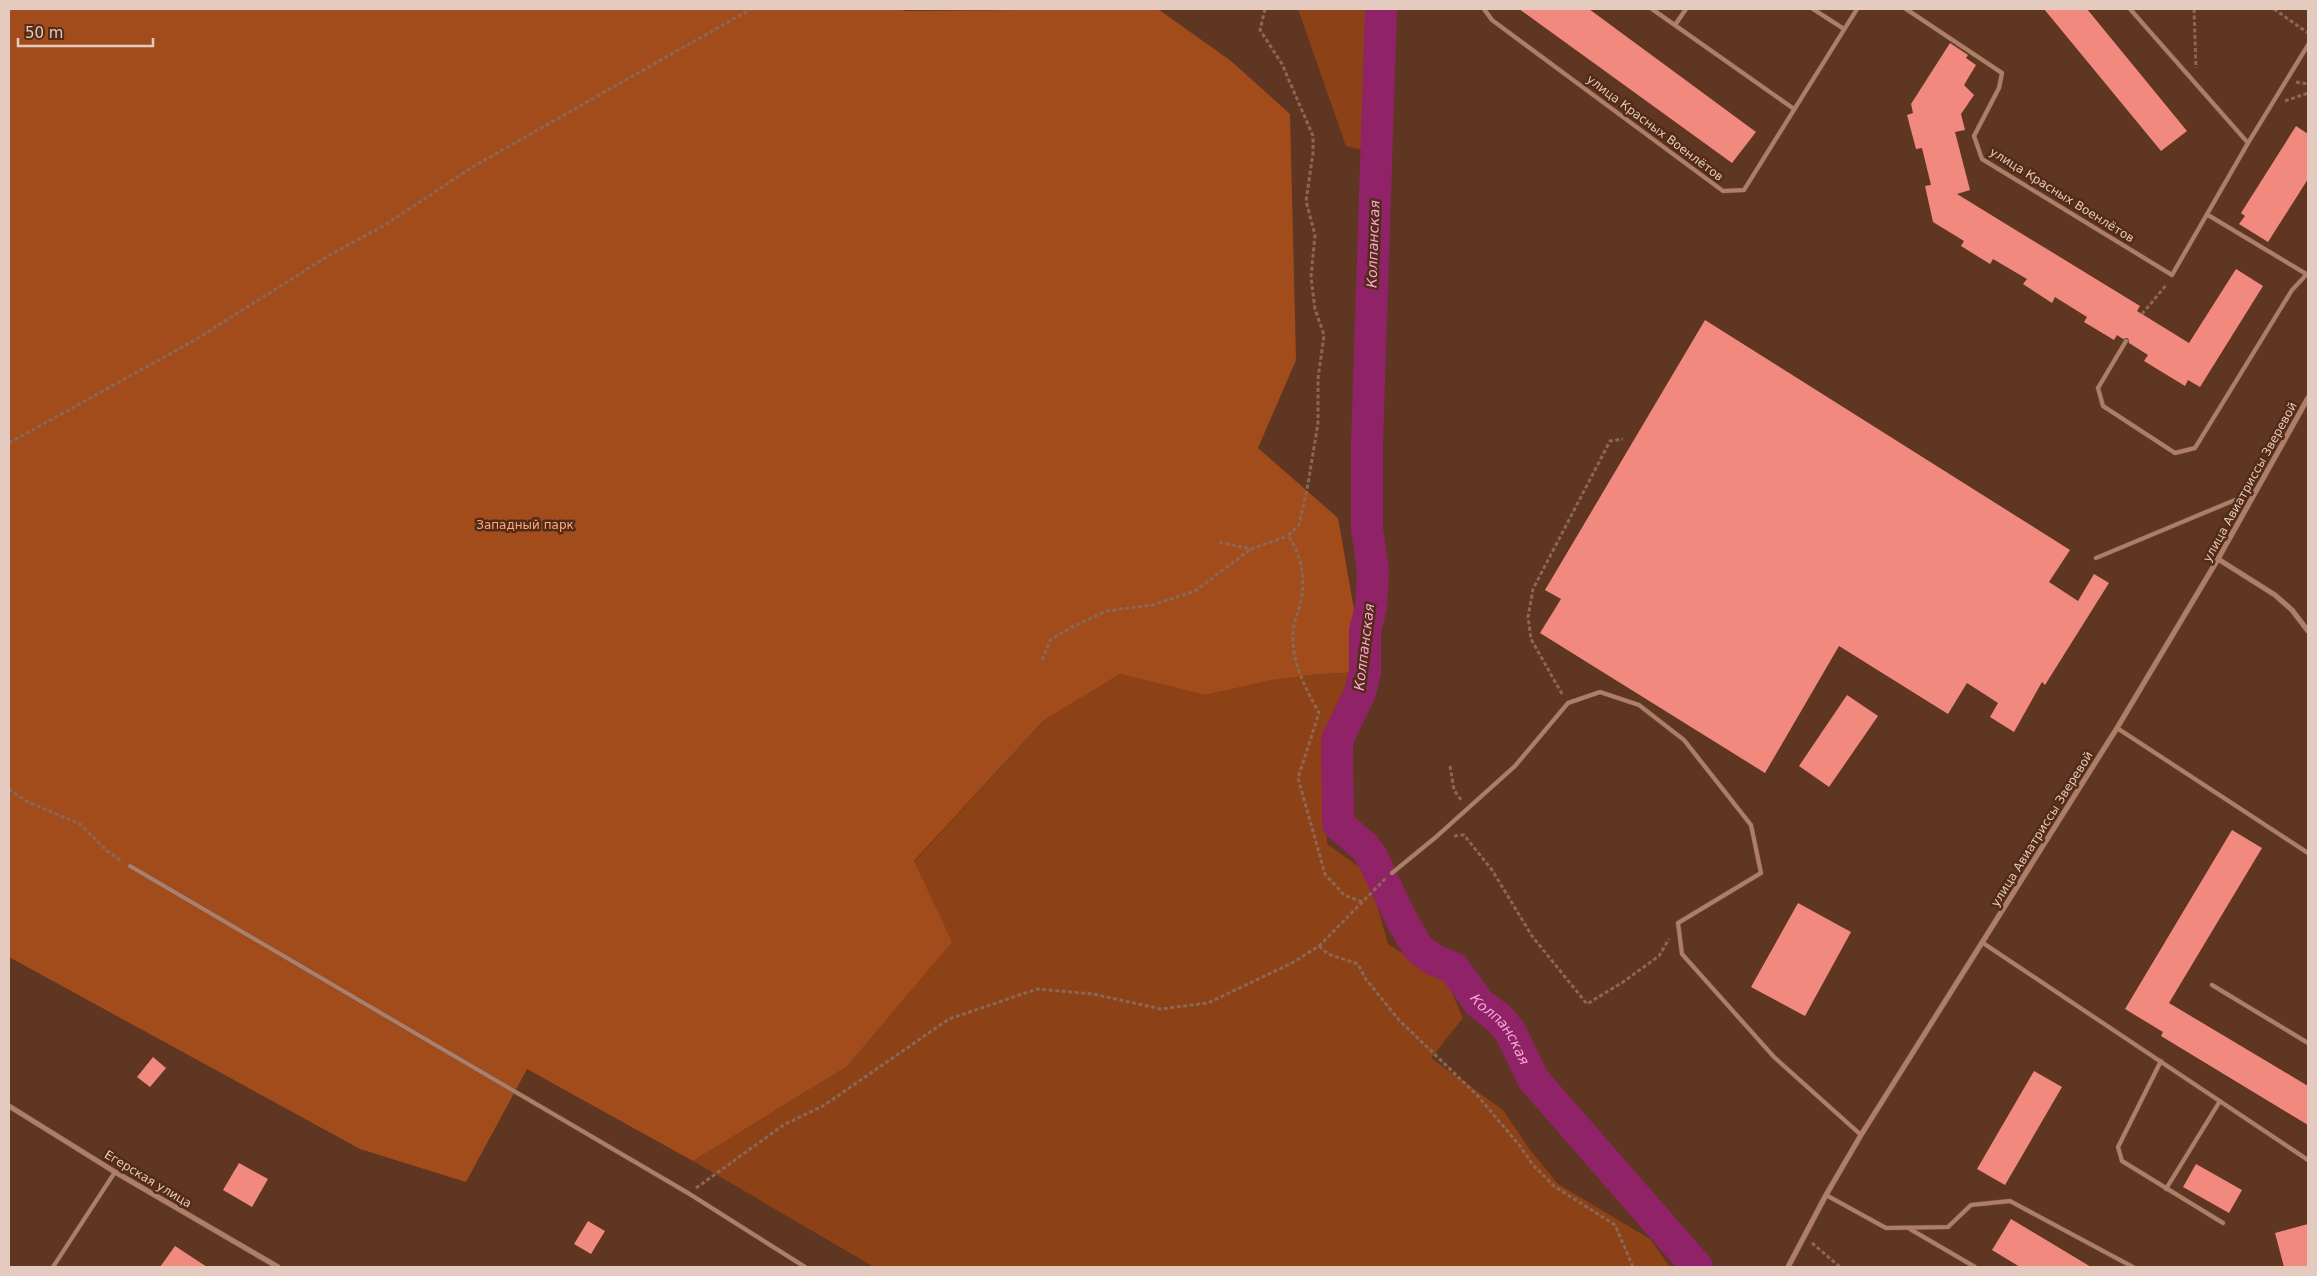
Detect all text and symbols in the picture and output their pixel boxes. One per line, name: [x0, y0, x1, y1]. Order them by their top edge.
scale bar: [18, 15, 152, 47]
text: 50 m: [25, 24, 63, 42]
street label: улица Красных Военлётов: [1584, 72, 1726, 184]
street label: улица Красных Военлётов: [1987, 145, 2137, 245]
water label: Колпанская: [1363, 200, 1383, 288]
street label: улица Авиатриссы Зверевой: [2200, 400, 2300, 564]
park label: Западный парк: [476, 518, 574, 532]
water label: Колпанская: [1351, 603, 1377, 691]
street label: улица Авиатриссы Зверевой: [1988, 749, 2096, 909]
water label: Колпанская: [1467, 991, 1533, 1067]
street label: Егерская улица: [102, 1147, 194, 1211]

